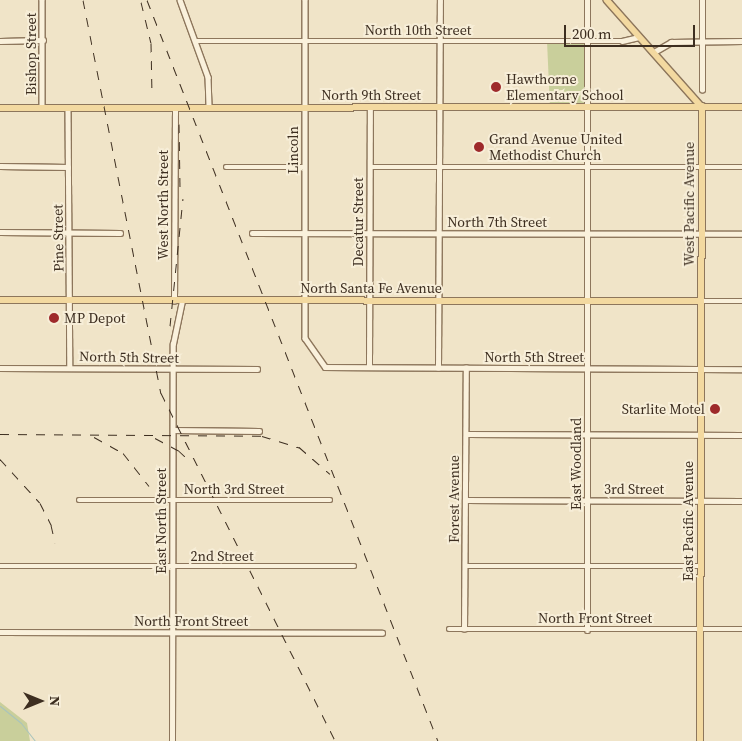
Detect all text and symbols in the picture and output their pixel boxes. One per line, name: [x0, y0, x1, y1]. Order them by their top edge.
street label: Bishop Street: [23, 13, 39, 95]
scale bar: [567, 15, 698, 47]
street label: North 10th Street: [365, 22, 471, 38]
text: 200 m: [572, 23, 612, 44]
place label: Hawthorne Elementary School: [506, 71, 624, 104]
marker: Hawthorne Elementary School: [490, 81, 502, 93]
street label: North 9th Street: [321, 87, 421, 103]
street label: Lincoln: [285, 126, 301, 174]
place label: Grand Avenue United Methodist Church: [489, 131, 622, 164]
marker: Grand Avenue United Methodist Church: [473, 141, 485, 153]
street label: West Pacific Avenue: [681, 142, 697, 266]
street label: West North Street: [155, 150, 171, 260]
street label: Decatur Street: [350, 177, 366, 267]
street label: Pine Street: [49, 204, 67, 272]
street label: North 7th Street: [447, 214, 547, 230]
street label: North Santa Fe Avenue: [300, 280, 442, 296]
place label: MP Depot: [64, 310, 125, 326]
marker: MP Depot: [48, 312, 60, 324]
street label: North 5th Street: [79, 348, 179, 366]
street label: North 5th Street: [484, 349, 584, 365]
place label: Starlite Motel: [622, 401, 705, 417]
marker: Starlite Motel: [709, 403, 721, 415]
street label: East Woodland: [568, 418, 584, 510]
street label: Forest Avenue: [446, 455, 462, 543]
street label: East Pacific Avenue: [680, 461, 696, 581]
street label: East North Street: [153, 468, 169, 574]
street label: North 3rd Street: [184, 481, 284, 497]
street label: 3rd Street: [604, 481, 664, 497]
street label: 2nd Street: [191, 548, 253, 564]
street label: North Front Street: [538, 610, 652, 626]
street label: North Front Street: [134, 613, 248, 629]
north arrow: [15, 676, 65, 726]
text: N: [45, 696, 65, 706]

